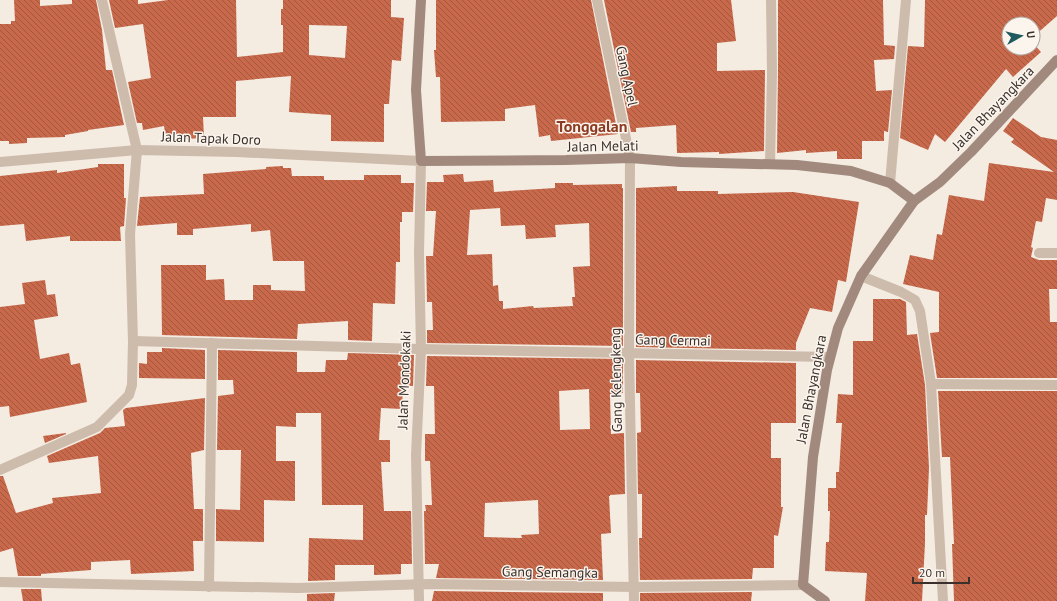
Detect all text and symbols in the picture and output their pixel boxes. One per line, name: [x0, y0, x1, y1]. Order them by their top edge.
north arrow: [1001, 16, 1041, 56]
text: U: [1023, 30, 1038, 39]
street label: Gang Apel: [612, 44, 642, 108]
street label: Jalan Bhayangkara: [948, 62, 1038, 155]
district label: Tonggalan: [557, 116, 627, 136]
street label: Jalan Tapak Doro: [160, 127, 261, 149]
street label: Jalan Melati: [566, 136, 639, 156]
street label: Gang Kelengkeng: [606, 328, 626, 432]
street label: Jalan Mondokaki: [393, 330, 415, 431]
street label: Gang Cermai: [635, 330, 711, 350]
street label: Jalan Bhayangkara: [791, 333, 830, 446]
scale bar: [913, 559, 969, 585]
street label: Gang Semangka: [502, 562, 598, 582]
text: 20 m: [919, 565, 945, 580]

